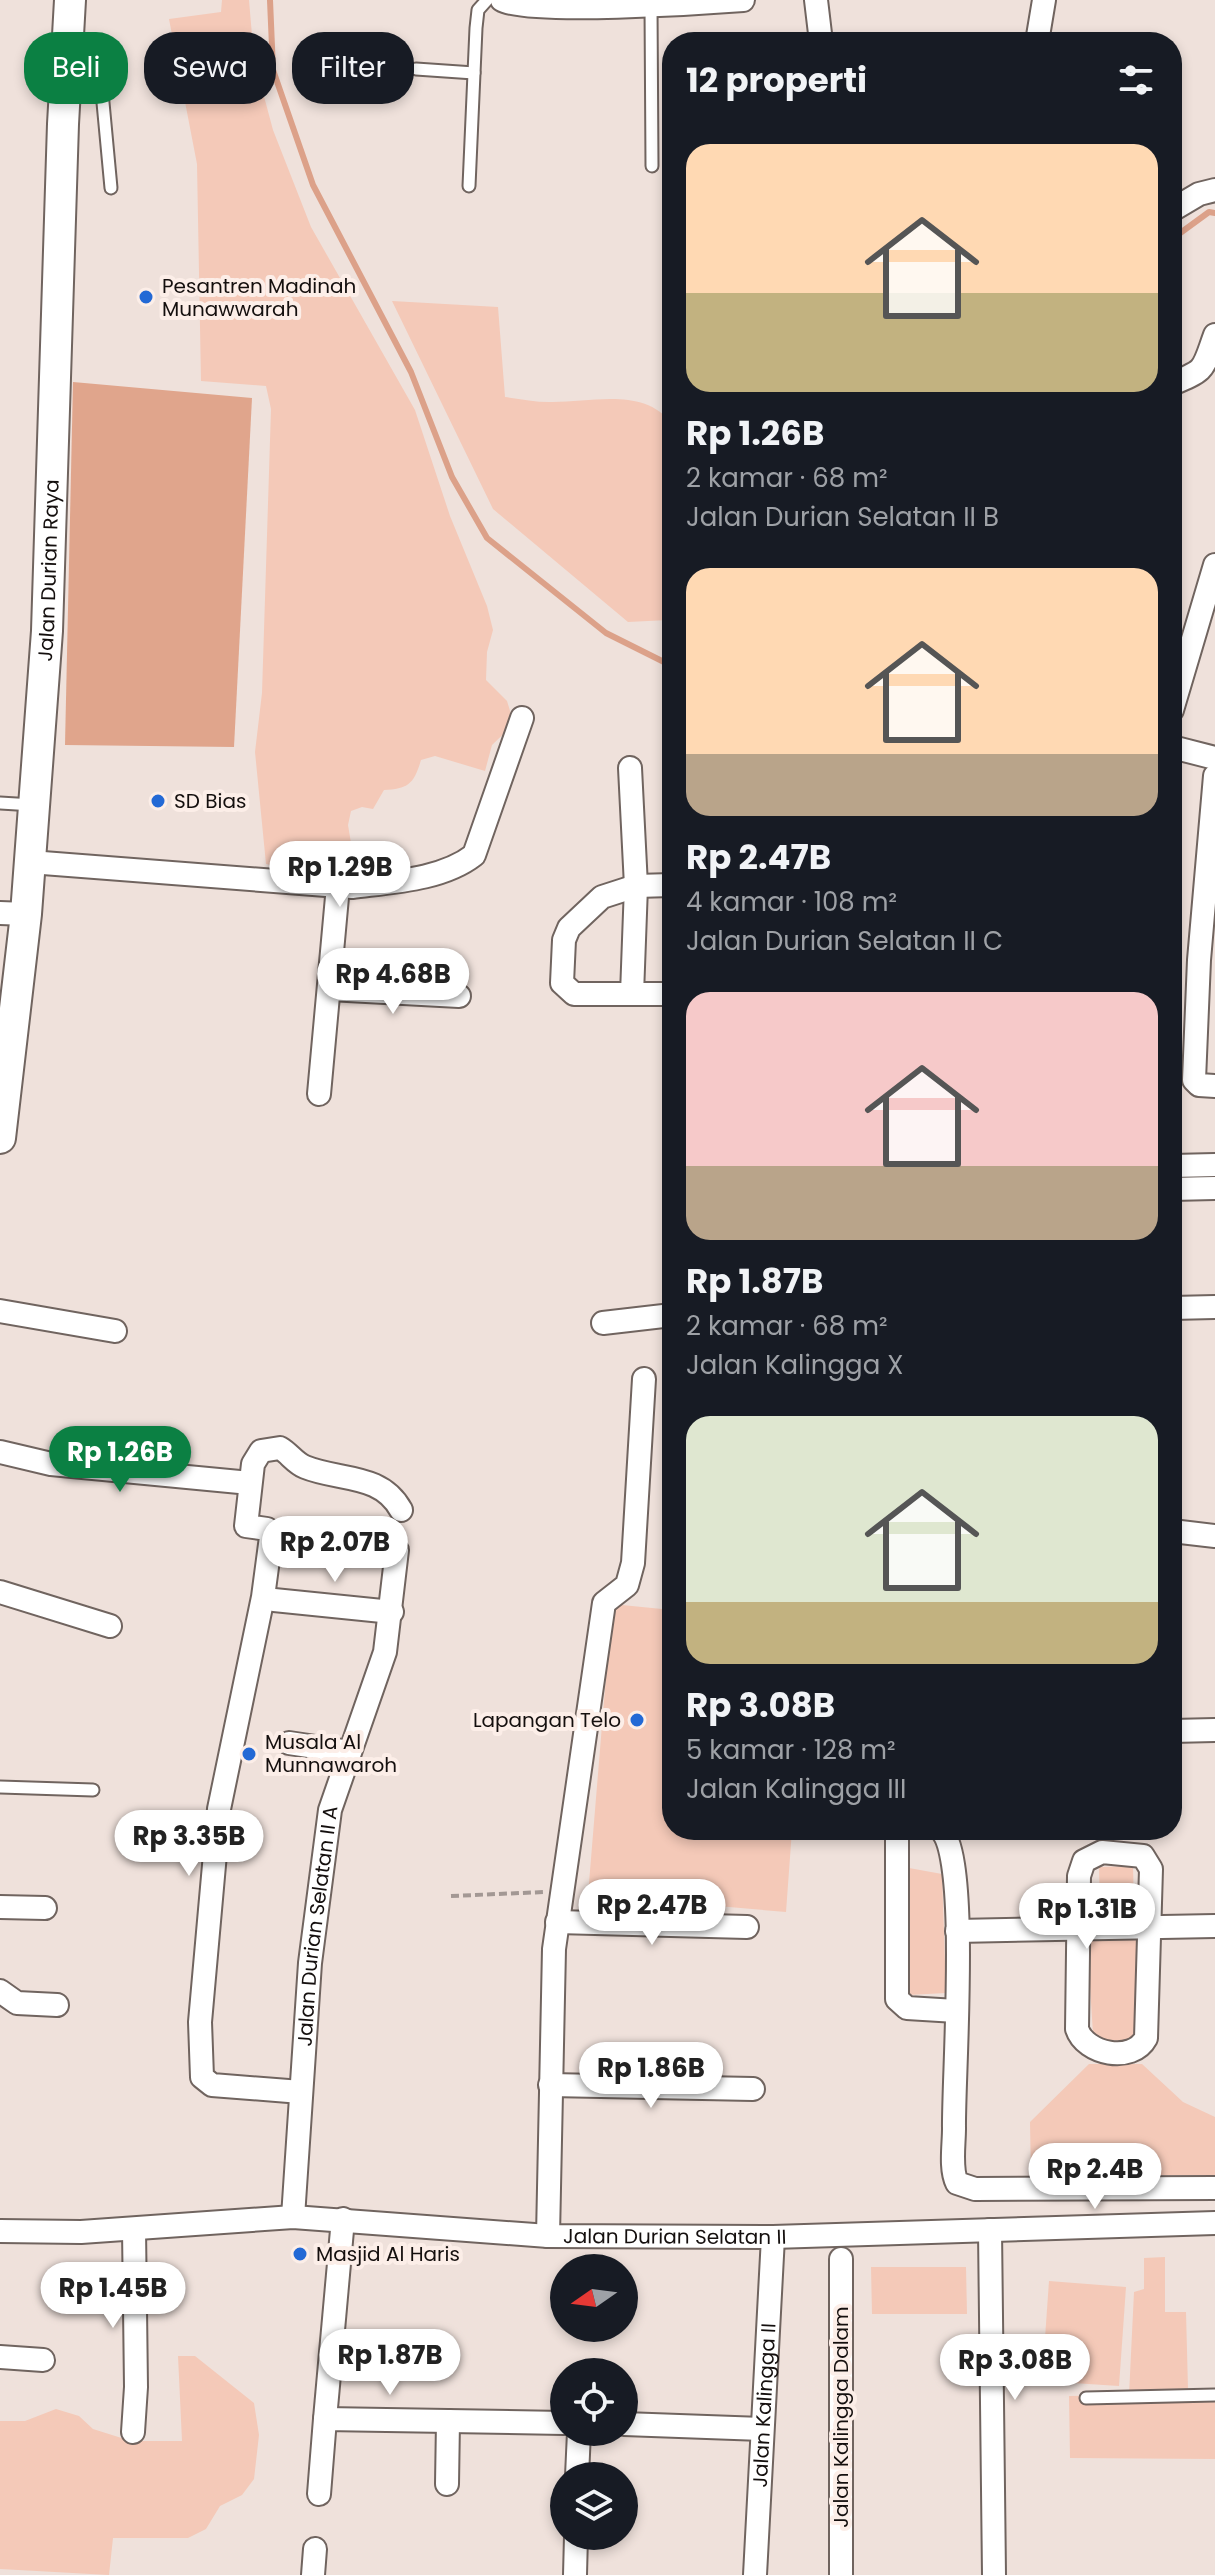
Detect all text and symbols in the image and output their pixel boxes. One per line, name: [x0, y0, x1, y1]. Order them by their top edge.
chip: Beli: [24, 32, 128, 104]
chip: Sewa: [144, 32, 276, 104]
chip: Filter: [292, 32, 414, 104]
text: 12 properti: [686, 56, 867, 104]
icon: filters: [1114, 58, 1158, 102]
icon: home: [850, 196, 994, 340]
place label: Pesantren Madinah Munawwarah: [162, 272, 356, 323]
marker: Pesantren Madinah Munawwarah: [137, 288, 155, 306]
text: Rp 1.26B: [686, 409, 824, 457]
text: 2 kamar · 68 m²: [686, 460, 888, 496]
street label: Jalan Durian Raya: [31, 479, 66, 662]
text: Jalan Durian Selatan II B: [686, 499, 999, 535]
icon: home: [850, 620, 994, 764]
place label: SD Bias: [174, 787, 246, 815]
marker: SD Bias: [149, 792, 167, 810]
text: Rp 2.47B: [686, 833, 831, 881]
pin: Rp 1.29B: [257, 841, 423, 909]
text: Rp 1.29B: [287, 849, 393, 885]
text: 4 kamar · 108 m²: [686, 884, 897, 920]
text: Jalan Durian Selatan II C: [686, 923, 1003, 959]
pin: Rp 4.68B: [310, 948, 476, 1016]
text: Rp 4.68B: [335, 956, 451, 992]
icon: home: [850, 1044, 994, 1188]
text: Rp 1.87B: [686, 1257, 823, 1305]
text: 2 kamar · 68 m²: [686, 1308, 888, 1344]
text: Jalan Kalingga X: [686, 1347, 903, 1383]
pin: Rp 1.26B: [37, 1426, 203, 1494]
text: Rp 1.26B: [67, 1434, 173, 1470]
icon: home: [850, 1468, 994, 1612]
pin: Rp 2.07B: [252, 1516, 418, 1584]
text: Rp 2.07B: [280, 1524, 390, 1560]
text: Rp 3.08B: [686, 1681, 835, 1729]
place label: Lapangan Telo: [473, 1706, 621, 1734]
marker: Lapangan Telo: [628, 1711, 646, 1729]
place label: Musala Al Munnawaroh: [265, 1728, 397, 1779]
text: 5 kamar · 128 m²: [686, 1732, 896, 1768]
marker: Musala Al Munnawaroh: [240, 1745, 258, 1763]
text: Jalan Kalingga III: [686, 1771, 906, 1807]
street label: Jalan Durian Selatan II A: [290, 1804, 344, 2047]
pin: Rp 3.35B: [106, 1810, 272, 1878]
text: Rp 3.35B: [133, 1818, 245, 1854]
pin: Rp 2.47B: [569, 1879, 735, 1947]
pin: Rp 1.31B: [1004, 1883, 1170, 1951]
text: Rp 2.47B: [597, 1887, 707, 1923]
text: Rp 1.31B: [1037, 1891, 1137, 1927]
pin: Rp 1.86B: [568, 2042, 734, 2110]
text: Rp 1.86B: [597, 2050, 705, 2086]
pin: Rp 2.4B: [1021, 2143, 1169, 2211]
text: Rp 2.4B: [1046, 2151, 1144, 2187]
street label: Jalan Durian Selatan II: [563, 2222, 787, 2251]
place label: Masjid Al Haris: [316, 2240, 460, 2268]
marker: Masjid Al Haris: [291, 2245, 309, 2263]
north arrow: [550, 2254, 638, 2342]
map controls: [550, 2254, 638, 2550]
pin: Rp 1.45B: [30, 2262, 196, 2330]
text: Rp 1.45B: [59, 2270, 167, 2306]
street label: Jalan Kalingga Dalam: [827, 2306, 855, 2528]
street label: Jalan Kalingga II: [746, 2322, 782, 2488]
pin: Rp 1.87B: [307, 2329, 473, 2397]
pin: Rp 3.08B: [932, 2334, 1098, 2402]
text: Rp 1.87B: [337, 2337, 443, 2373]
text: Rp 3.08B: [958, 2342, 1072, 2378]
button: locate: [550, 2358, 638, 2446]
button: layers: [550, 2462, 638, 2550]

